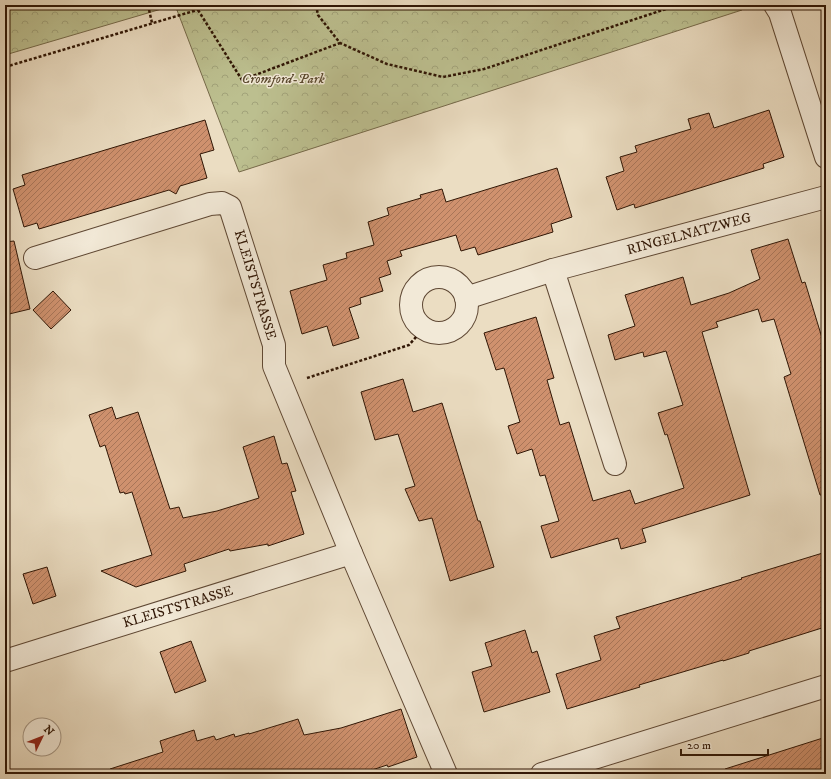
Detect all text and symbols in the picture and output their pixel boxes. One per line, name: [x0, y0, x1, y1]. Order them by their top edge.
park label: Cromford-Park: [241, 70, 325, 88]
street label: RINGELNATZWEG: [625, 209, 753, 259]
street label: KLEISTSTRASSE: [230, 228, 280, 342]
street label: KLEISTSTRASSE: [121, 582, 235, 632]
north arrow: [22, 717, 62, 757]
text: N: [40, 723, 57, 739]
scale bar: [681, 731, 768, 757]
text: 20 m: [687, 738, 711, 753]

